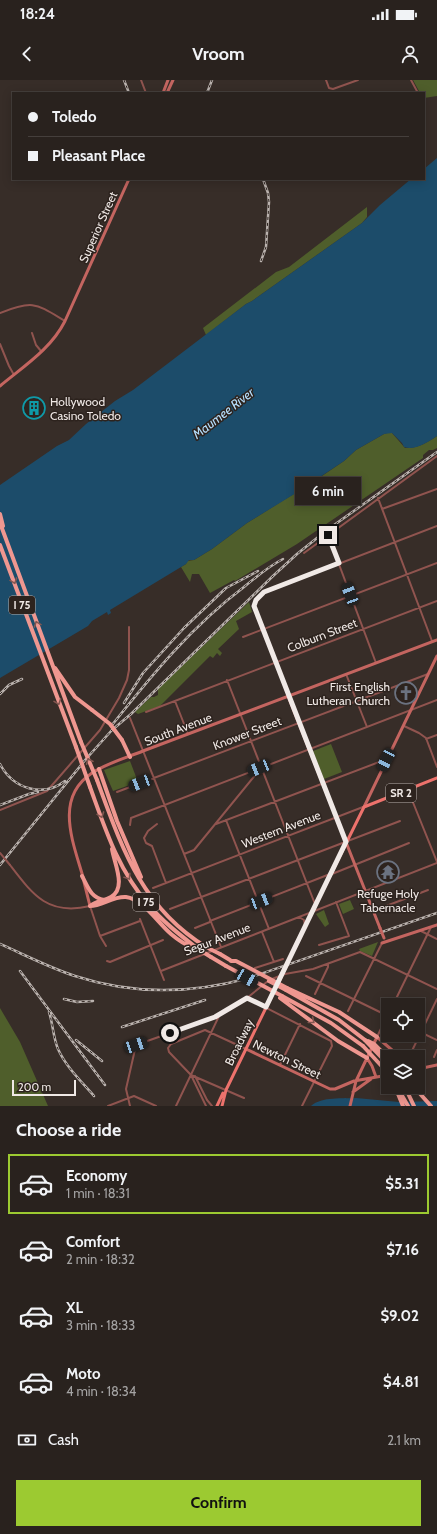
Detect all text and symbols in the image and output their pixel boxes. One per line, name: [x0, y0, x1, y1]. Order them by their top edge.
text: 18:24: [20, 5, 55, 23]
icon: back: [16, 43, 38, 65]
text: Vroom: [192, 43, 245, 65]
icon: person: [399, 43, 421, 65]
text: Toledo: [52, 108, 96, 126]
text: Pleasant Place: [52, 147, 145, 165]
street label: Superior Street: [76, 189, 120, 265]
water label: Maumee River: [188, 383, 258, 443]
place label: Hollywood Casino Toledo: [50, 394, 121, 423]
building icon: Hollywood Casino Toledo: [21, 395, 47, 421]
callout: 6 min: [295, 477, 361, 505]
text: 6 min: [312, 483, 344, 499]
route end: [319, 526, 337, 544]
one-way arrow: [9, 578, 17, 585]
car: [340, 581, 360, 607]
road number: I 75: [9, 596, 35, 614]
street label: Colburn Street: [285, 615, 359, 655]
one-way arrow: [33, 621, 41, 628]
place label: First English Lutheran Church: [306, 679, 390, 708]
church icon: First English Lutheran Church: [393, 680, 419, 706]
one-way arrow: [54, 698, 62, 705]
street label: South Avenue: [142, 709, 214, 749]
street label: Knower Street: [211, 713, 283, 753]
car: [375, 747, 397, 773]
one-way arrow: [86, 758, 94, 766]
car: [246, 758, 272, 778]
car: [127, 773, 153, 793]
road number: SR 2: [386, 784, 416, 802]
street label: Western Avenue: [239, 807, 323, 851]
one-way arrow: [96, 811, 104, 818]
temple icon: Refuge Holy Tabernacle: [375, 859, 401, 885]
one-way arrow: [124, 873, 131, 880]
place label: Refuge Holy Tabernacle: [357, 886, 419, 915]
car: [248, 891, 274, 911]
road number: I 75: [133, 893, 159, 911]
street label: Segur Avenue: [182, 919, 252, 959]
car: [234, 967, 260, 989]
map controls: [381, 998, 425, 1094]
button: locate: [381, 998, 425, 1042]
street label: Broadway: [221, 1016, 257, 1068]
one-way arrow: [307, 1017, 315, 1024]
route start: [161, 1024, 179, 1042]
car: [123, 1035, 149, 1055]
street label: Newton Street: [250, 1036, 324, 1082]
button: layers: [381, 1050, 425, 1094]
scale bar: [12, 1078, 76, 1097]
text: 200 m: [18, 1080, 51, 1094]
text: Choose a ride: [16, 1119, 121, 1141]
icon: car: [18, 1166, 54, 1202]
text: Economy: [66, 1167, 127, 1185]
text: $5.31: [385, 1175, 419, 1193]
text: 1 min · 18:31: [66, 1185, 130, 1201]
icon: car: [18, 1232, 54, 1268]
text: Comfort: [66, 1233, 120, 1251]
text: $7.16: [386, 1241, 419, 1259]
text: 2 min · 18:32: [66, 1251, 135, 1267]
icon: car: [18, 1298, 54, 1334]
text: XL: [66, 1299, 83, 1317]
text: $9.02: [380, 1307, 419, 1325]
text: 3 min · 18:33: [66, 1317, 135, 1333]
icon: car: [18, 1364, 54, 1400]
text: Moto: [66, 1365, 100, 1383]
text: $4.81: [383, 1373, 419, 1391]
text: 4 min · 18:34: [66, 1383, 136, 1399]
icon: cash: [16, 1429, 38, 1451]
text: Cash: [48, 1431, 79, 1449]
text: 2.1 km: [387, 1432, 421, 1448]
button: Confirm: [16, 1480, 421, 1526]

